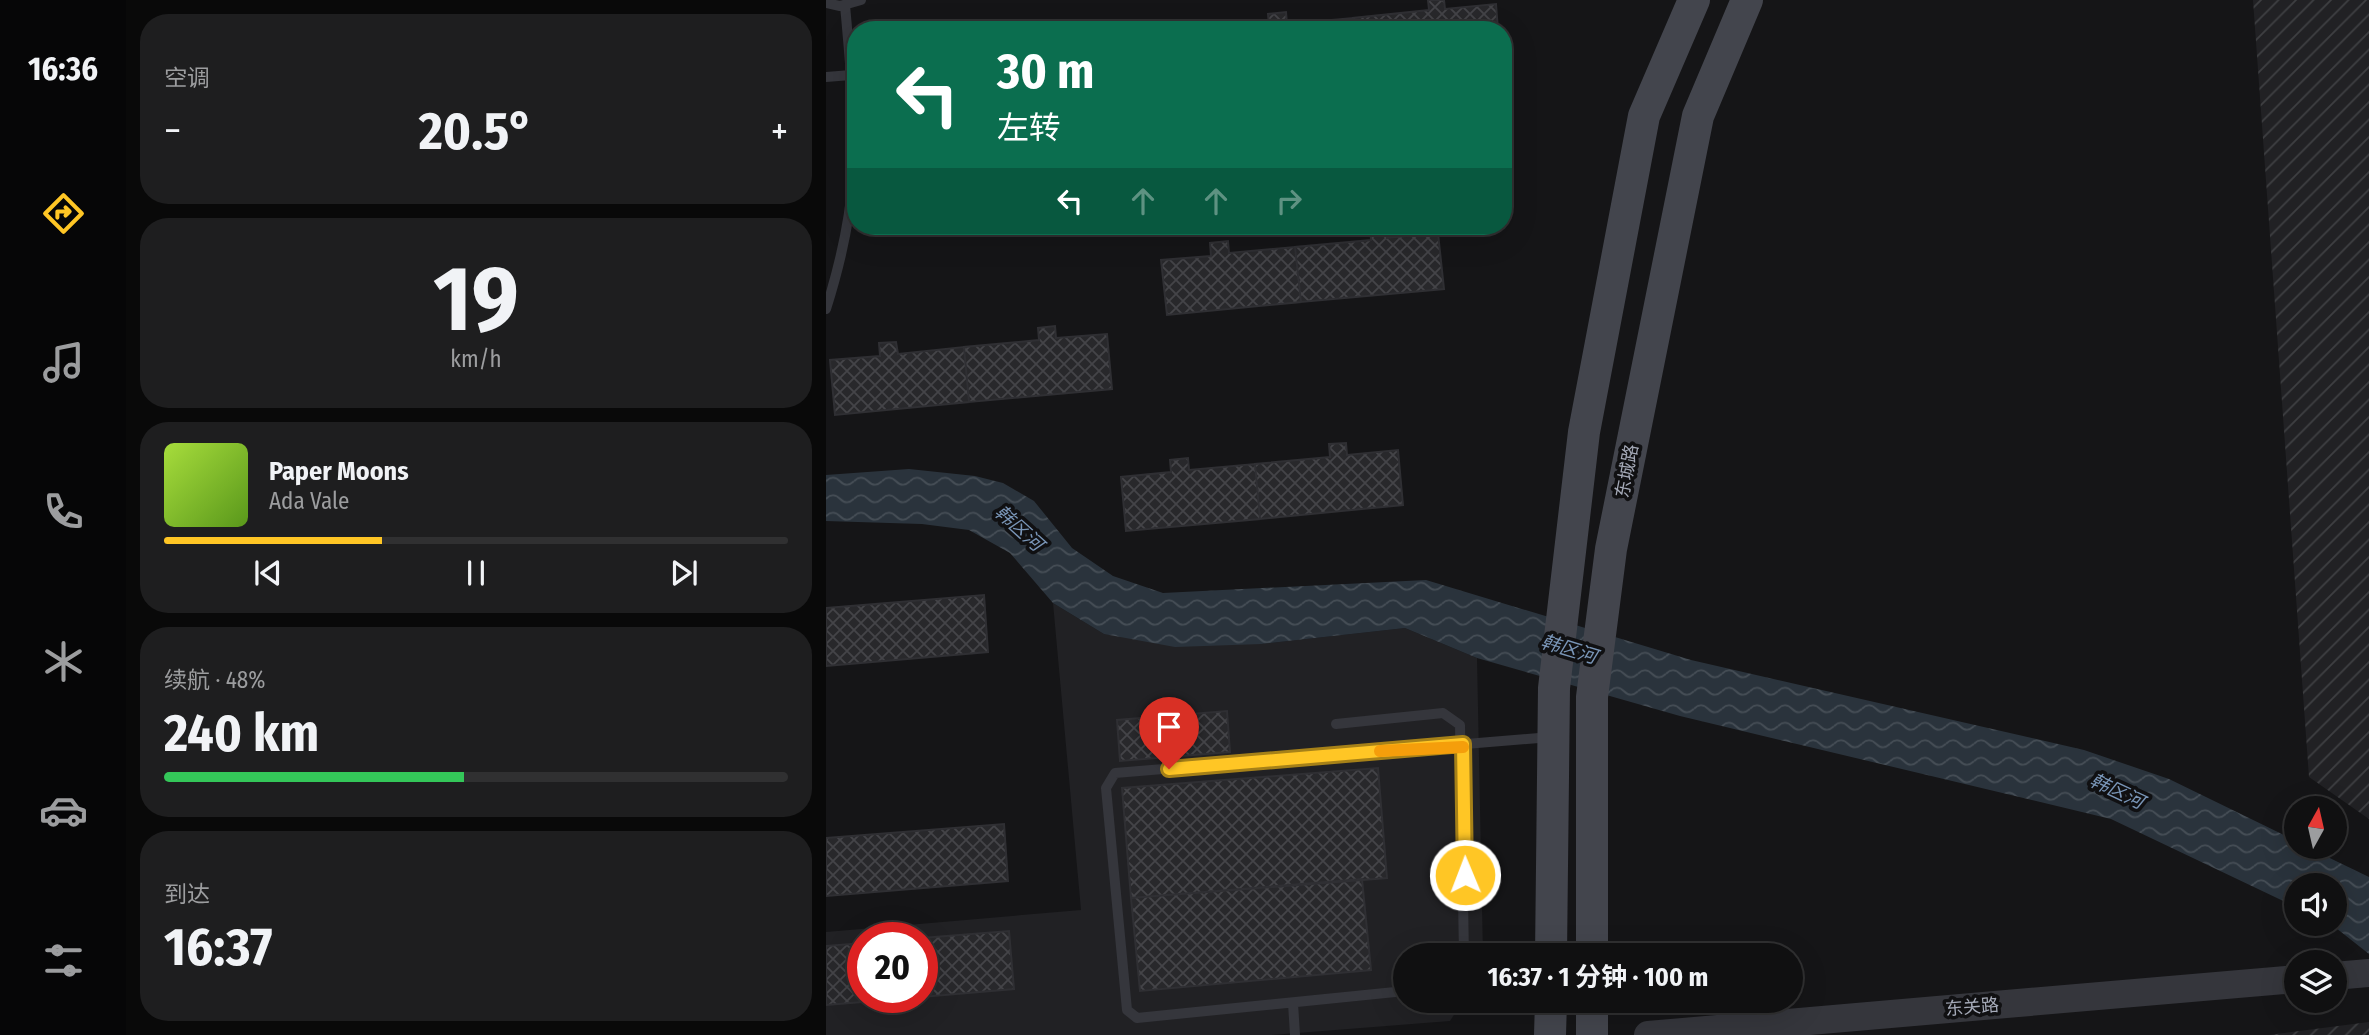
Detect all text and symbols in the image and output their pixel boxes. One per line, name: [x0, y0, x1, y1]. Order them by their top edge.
text: 30 m: [997, 42, 1095, 101]
icon: left: [882, 49, 973, 140]
text: 16:36: [28, 50, 98, 88]
text: 空调: [164, 64, 210, 92]
text: 20.5°: [419, 100, 533, 163]
text: −: [164, 108, 181, 154]
text: +: [771, 108, 788, 154]
text: 左转: [997, 109, 1061, 147]
icon: left: [1051, 182, 1089, 220]
icon: ahead: [1124, 182, 1162, 220]
icon: ahead: [1197, 182, 1235, 220]
icon: right: [1270, 182, 1308, 220]
icon: directions: [39, 189, 88, 238]
text: 19: [433, 245, 519, 354]
icon: music: [39, 338, 88, 387]
text: km/h: [450, 345, 502, 373]
street label: 东城路: [1611, 442, 1643, 500]
text: Paper Moons: [269, 456, 409, 487]
icon: phone: [39, 487, 88, 536]
text: Ada Vale: [269, 487, 349, 515]
water label: 韩区河: [990, 500, 1051, 558]
icon: previous: [249, 554, 287, 592]
icon: pause: [457, 554, 495, 592]
icon: next: [665, 554, 703, 592]
water label: 韩区河: [1538, 630, 1603, 669]
icon: climate: [39, 637, 88, 686]
text: 续航 · 48%: [164, 666, 266, 694]
pin: [1139, 697, 1199, 769]
text: 240 km: [164, 702, 319, 765]
icon: arrive: [1150, 708, 1188, 746]
water label: 韩区河: [2086, 769, 2151, 815]
icon: car: [39, 786, 88, 835]
north arrow: [2284, 796, 2347, 859]
map controls: [2284, 796, 2347, 1013]
position arrow: [1428, 838, 1502, 912]
button: sound: [2284, 873, 2347, 936]
text: 到达: [164, 880, 210, 908]
text: 16:37: [164, 916, 272, 979]
speed limit sign: 20: [847, 922, 938, 1013]
icon: filters: [39, 936, 88, 985]
button: layers: [2284, 950, 2347, 1013]
text: 16:37 · 1 分钟 · 100 m: [1488, 962, 1708, 993]
street label: 东关路: [1944, 994, 2000, 1020]

